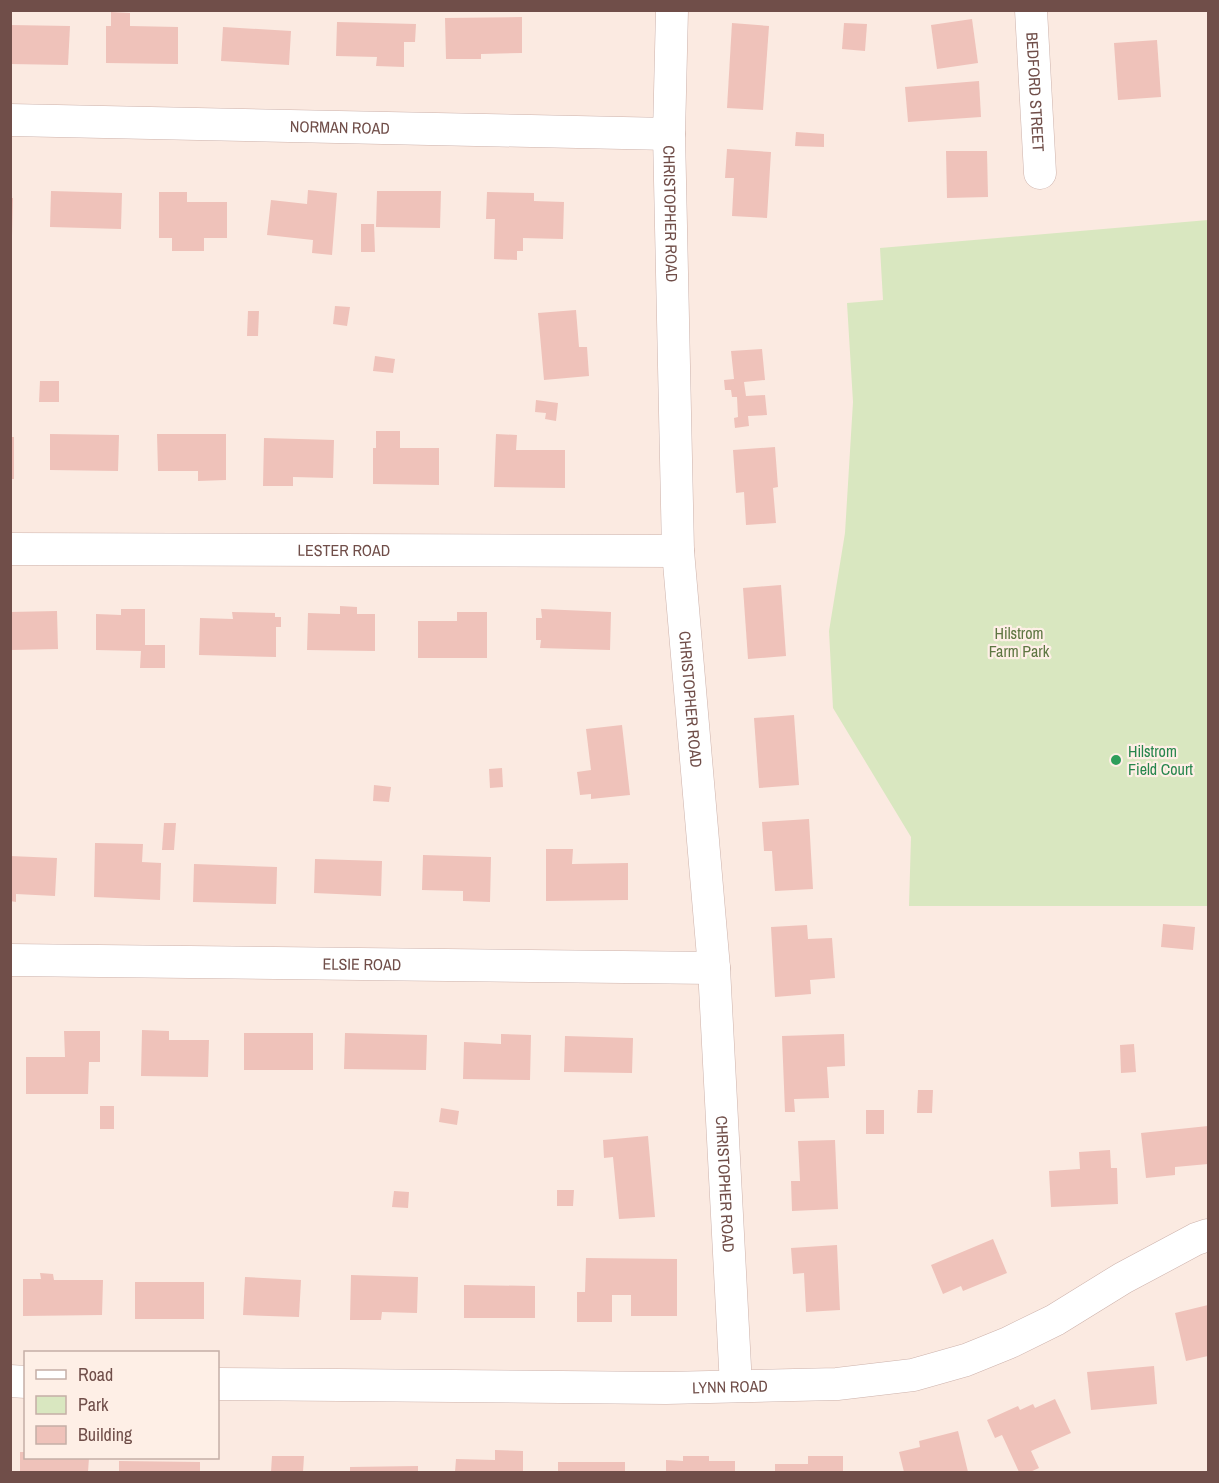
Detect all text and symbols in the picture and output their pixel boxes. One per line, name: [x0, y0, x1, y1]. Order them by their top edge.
street label: BEDFORD STREET: [1021, 31, 1050, 152]
street label: NORMAN ROAD: [290, 115, 390, 139]
street label: CHRISTOPHER ROAD: [658, 145, 683, 283]
street label: LESTER ROAD: [298, 539, 390, 561]
park label: Hilstrom Farm Park: [989, 622, 1050, 662]
street label: CHRISTOPHER ROAD: [674, 630, 708, 769]
place label: Hilstrom Field Court: [1128, 740, 1193, 780]
marker: Hilstrom Field Court: [1109, 753, 1123, 767]
street label: ELSIE ROAD: [322, 953, 402, 975]
street label: CHRISTOPHER ROAD: [711, 1115, 740, 1253]
legend: [24, 1351, 219, 1459]
text: Road: [78, 1362, 113, 1387]
street label: LYNN ROAD: [692, 1375, 768, 1398]
text: Park: [78, 1392, 109, 1417]
text: Building: [78, 1422, 133, 1447]

